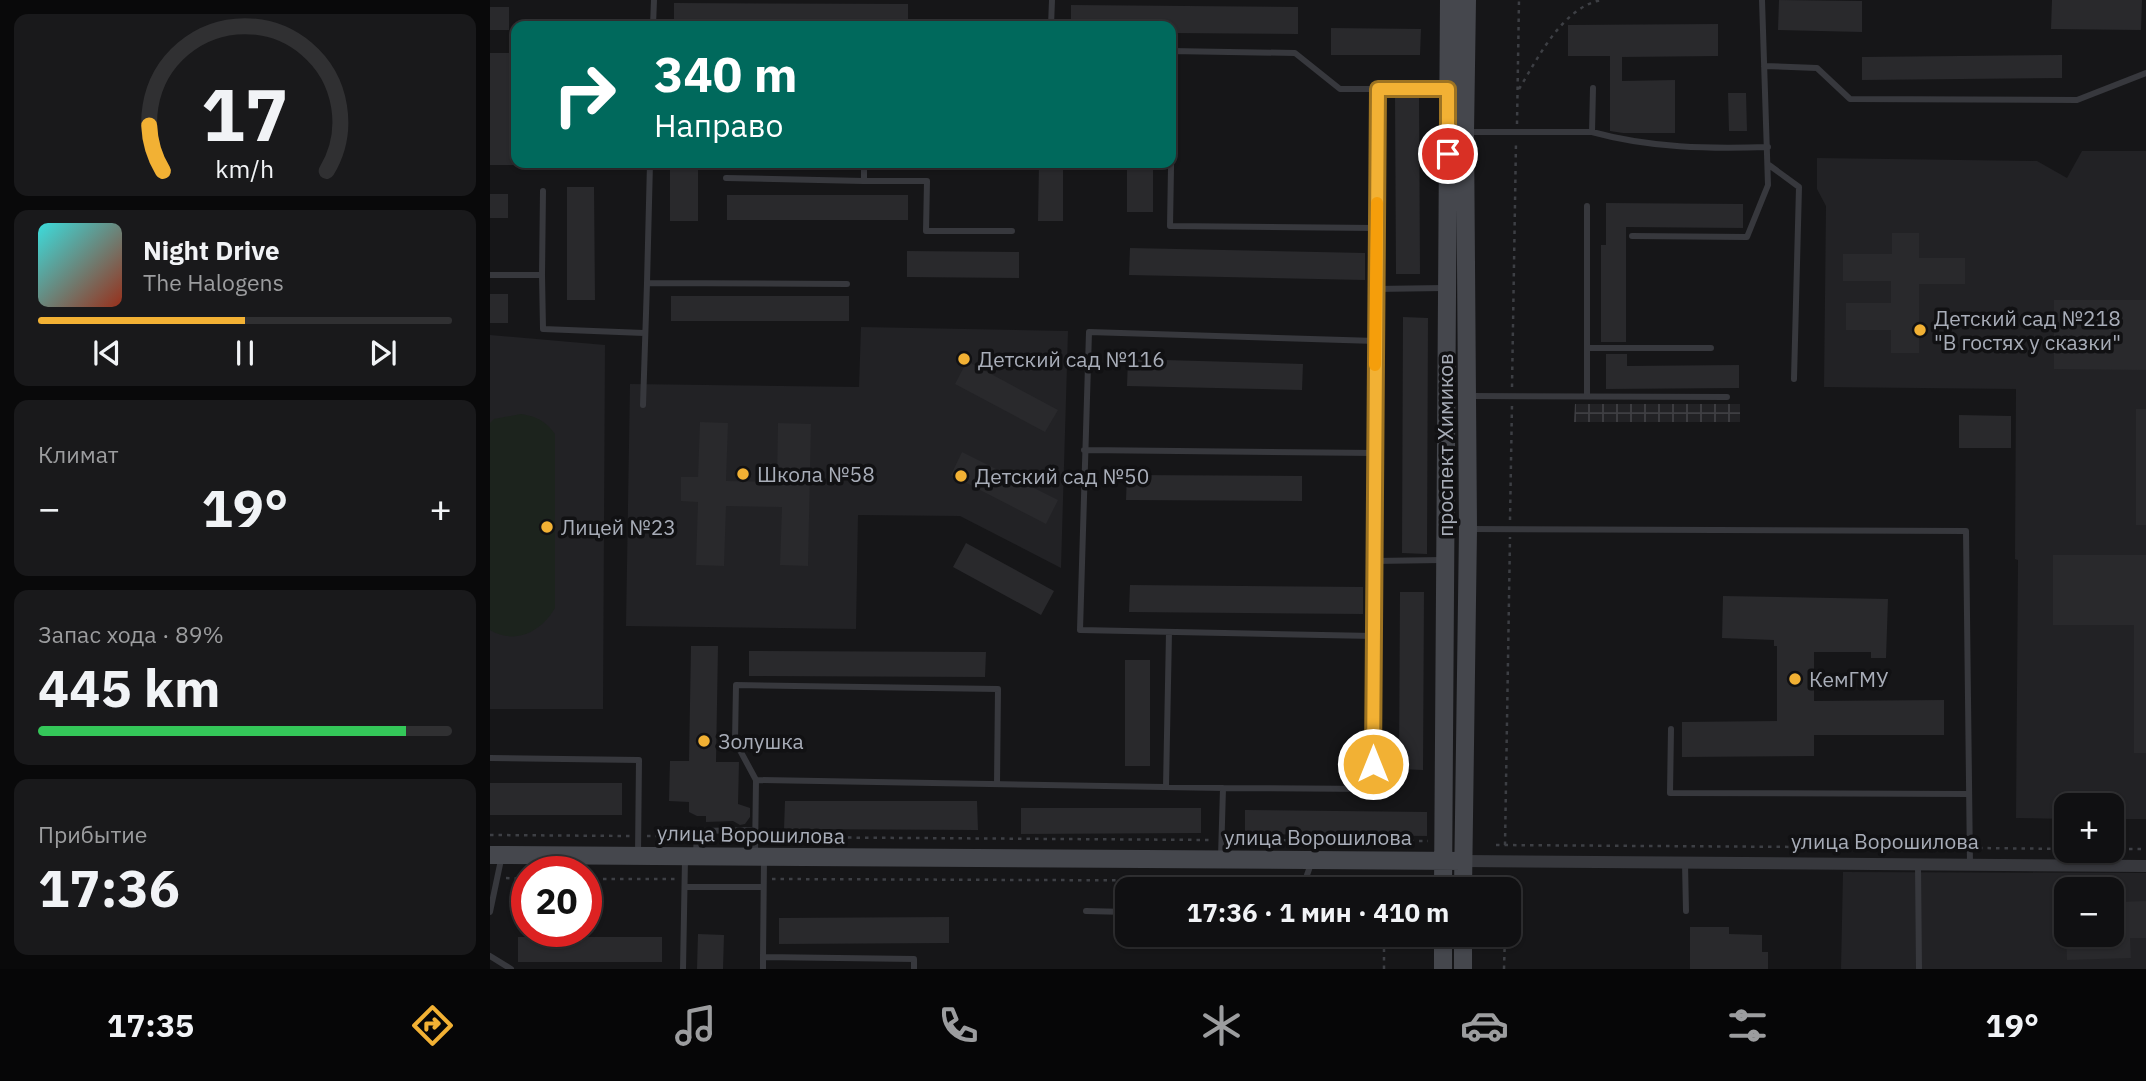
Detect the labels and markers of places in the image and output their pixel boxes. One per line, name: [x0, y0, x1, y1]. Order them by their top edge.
pin: [1418, 124, 1478, 184]
place label: Детский сад №218 "В гостях у сказки": [1934, 304, 2121, 356]
marker: Детский сад №218 "В гостях у сказки": [1912, 322, 1928, 338]
place label: Детский сад №116: [978, 345, 1165, 373]
marker: Детский сад №116: [956, 351, 972, 367]
place label: Школа №58: [757, 460, 875, 488]
place label: Детский сад №50: [975, 462, 1149, 490]
marker: Школа №58: [735, 466, 751, 482]
marker: Детский сад №50: [953, 468, 969, 484]
place label: Лицей №23: [561, 513, 676, 541]
marker: Лицей №23: [539, 519, 555, 535]
place label: КемГМУ: [1809, 665, 1889, 693]
marker: КемГМУ: [1787, 671, 1803, 687]
place label: Золушка: [718, 727, 804, 755]
marker: Золушка: [696, 733, 712, 749]

